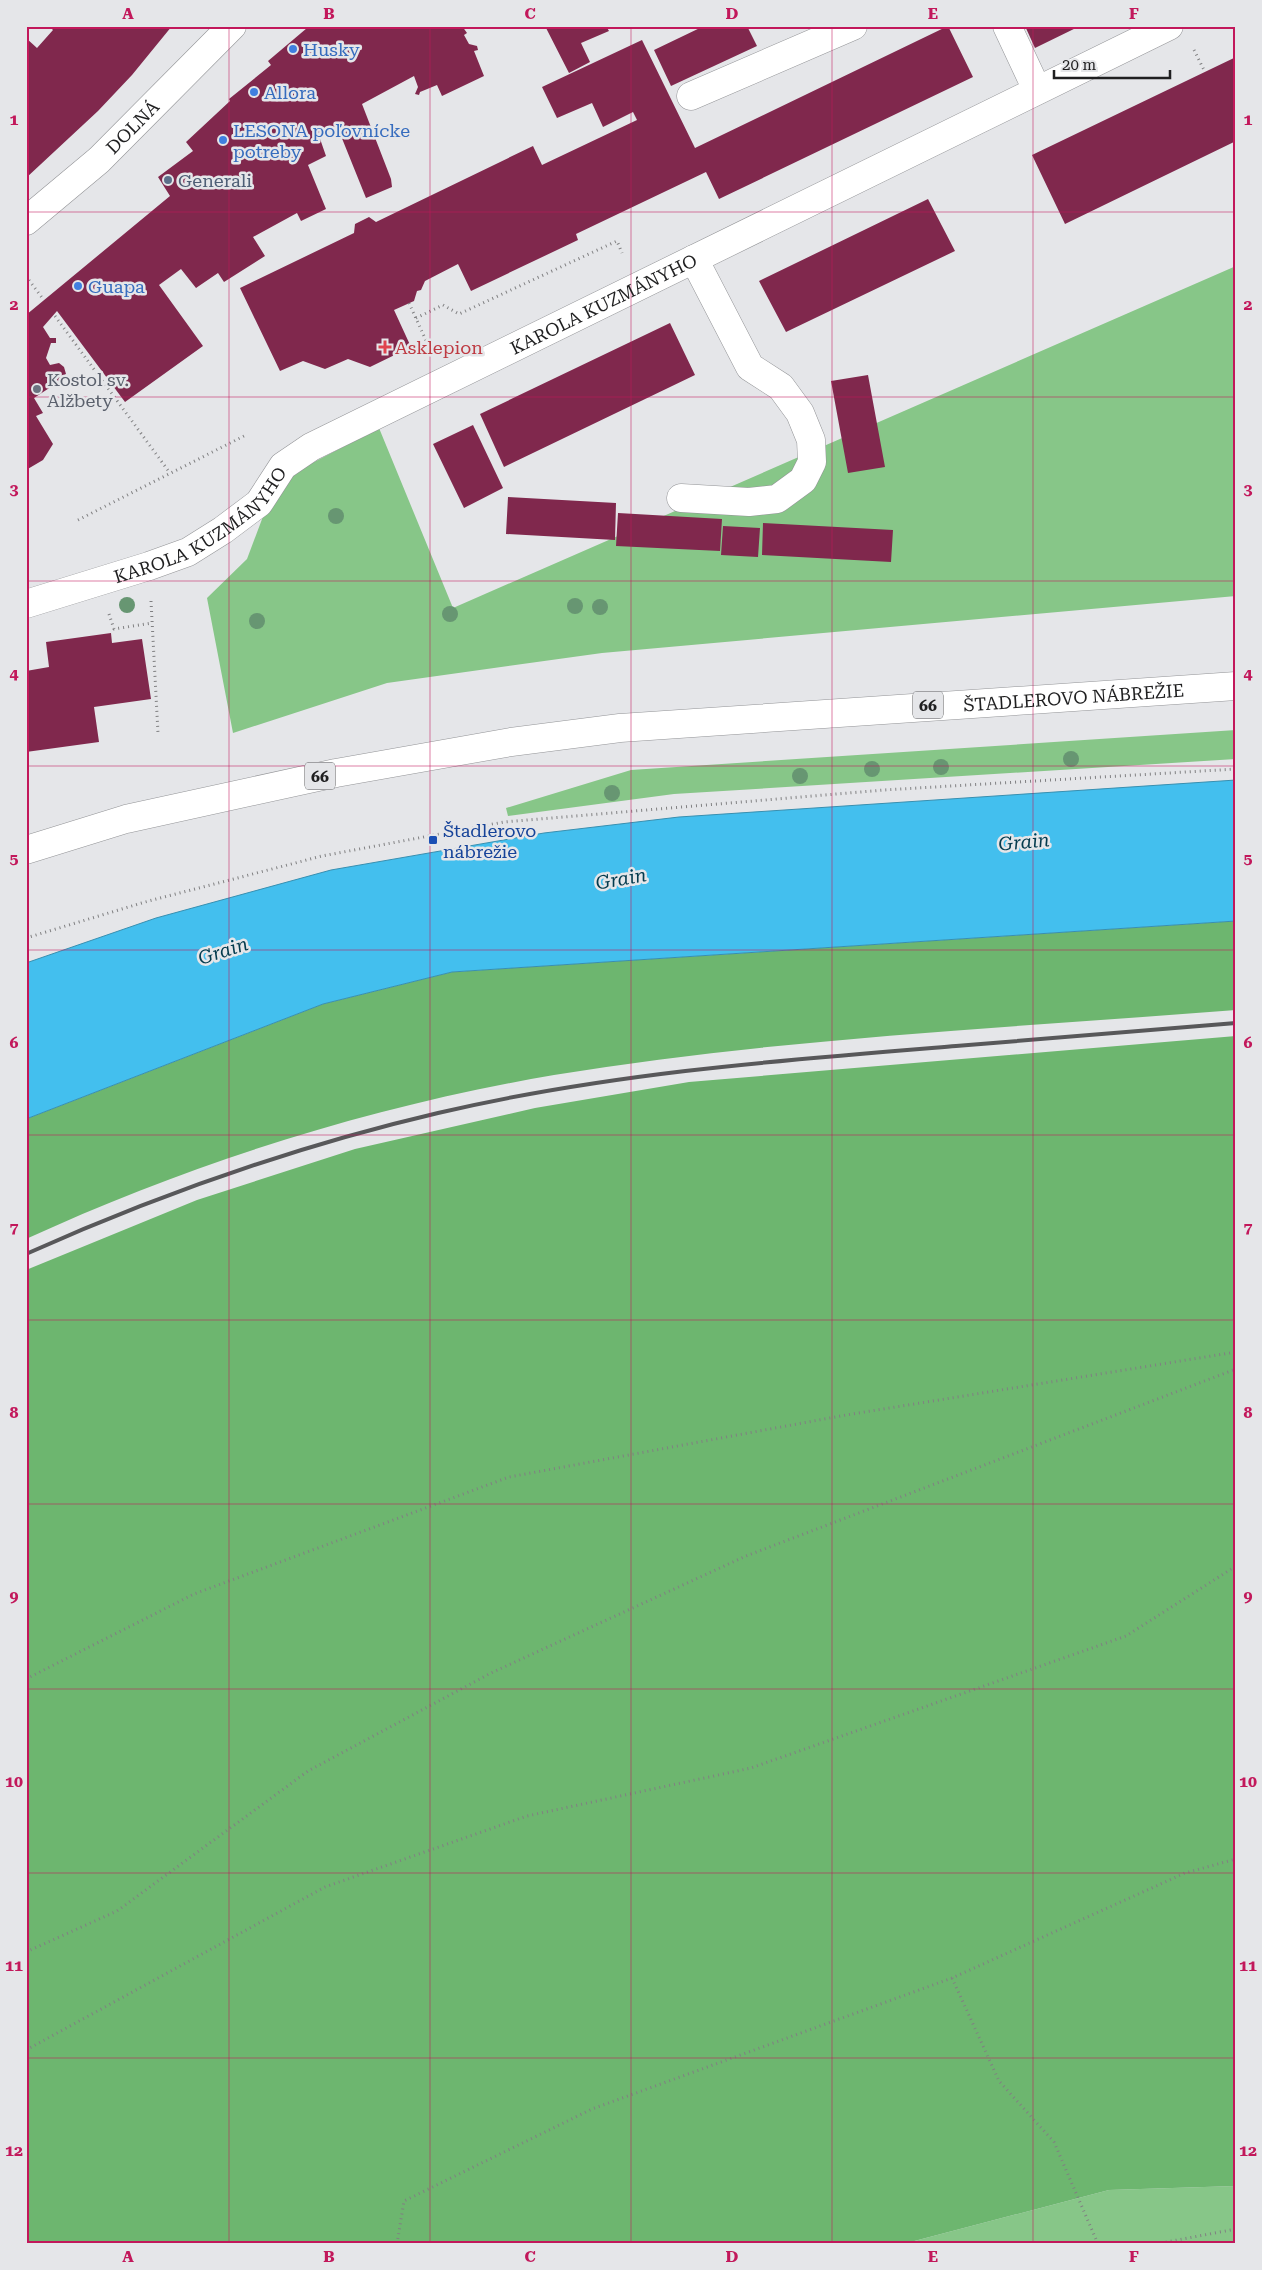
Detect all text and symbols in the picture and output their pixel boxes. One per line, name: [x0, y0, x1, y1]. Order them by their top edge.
text: A: [122, 4, 134, 23]
text: B: [323, 4, 335, 23]
text: C: [524, 4, 536, 23]
text: D: [726, 4, 739, 23]
text: E: [928, 4, 938, 23]
text: F: [1129, 4, 1139, 23]
place label: Husky: [303, 39, 360, 60]
marker: Husky: [287, 43, 299, 55]
scale bar: [1054, 48, 1171, 80]
text: 20 m: [1062, 56, 1097, 74]
place label: Allora: [264, 82, 316, 103]
marker: Allora: [248, 86, 260, 98]
street label: DOLNÁ: [101, 96, 163, 158]
text: 1: [10, 110, 19, 129]
text: 1: [1244, 110, 1253, 129]
place label: LESONA poľovnícke potreby: [233, 120, 410, 162]
marker: LESONA poľovnícke potreby: [217, 134, 229, 146]
place label: Generali: [178, 170, 252, 191]
marker: Generali: [162, 174, 174, 186]
street label: KAROLA KUZMÁNYHO: [506, 249, 700, 358]
place label: Guapa: [88, 276, 145, 297]
marker: Guapa: [72, 280, 84, 292]
text: 2: [10, 295, 19, 314]
text: 2: [1244, 295, 1253, 314]
place label: Asklepion: [395, 337, 483, 358]
marker: Asklepion: [379, 341, 391, 353]
place label: Kostol sv. Alžbety: [47, 369, 129, 411]
marker: Kostol sv. Alžbety: [31, 383, 43, 395]
street label: KAROLA KUZMÁNYHO: [111, 463, 290, 587]
text: 3: [10, 480, 19, 499]
text: 3: [1244, 480, 1253, 499]
text: 4: [10, 664, 19, 683]
text: 4: [1244, 664, 1253, 683]
street label: ŠTADLEROVO NÁBREŽIE: [963, 679, 1185, 715]
road number: 66: [913, 692, 943, 718]
road number: 66: [305, 762, 335, 789]
place label: Štadlerovo nábrežie: [443, 820, 536, 862]
water label: Grain: [997, 828, 1051, 856]
marker: Štadlerovo nábrežie: [427, 834, 439, 846]
text: 5: [10, 849, 19, 868]
text: 5: [1244, 849, 1253, 868]
water label: Grain: [594, 863, 648, 895]
water label: Grain: [195, 932, 251, 970]
text: 6: [10, 1033, 19, 1052]
text: 6: [1244, 1033, 1253, 1052]
text: 7: [10, 1218, 19, 1237]
text: 7: [1244, 1218, 1253, 1237]
text: 8: [10, 1403, 19, 1422]
text: 8: [1244, 1403, 1253, 1422]
text: 9: [10, 1587, 19, 1606]
text: 9: [1244, 1587, 1253, 1606]
text: 10: [5, 1772, 23, 1791]
text: 10: [1239, 1772, 1257, 1791]
text: 11: [5, 1956, 23, 1975]
text: 11: [1239, 1956, 1257, 1975]
text: 12: [5, 2141, 23, 2160]
text: 12: [1239, 2141, 1257, 2160]
text: A: [122, 2247, 134, 2266]
text: B: [323, 2247, 335, 2266]
text: C: [524, 2247, 536, 2266]
text: D: [726, 2247, 739, 2266]
text: E: [928, 2247, 938, 2266]
text: F: [1129, 2247, 1139, 2266]

